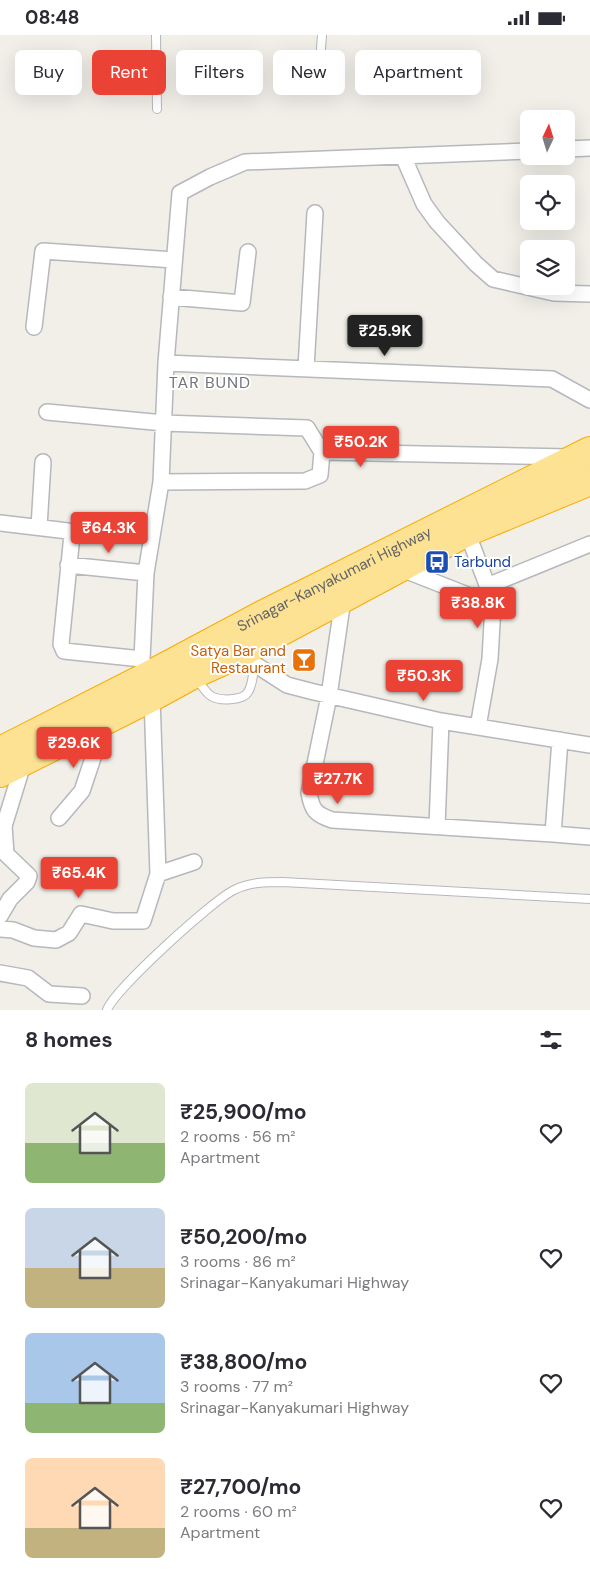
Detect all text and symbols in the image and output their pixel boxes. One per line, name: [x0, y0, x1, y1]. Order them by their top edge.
text: 08:48: [25, 5, 80, 30]
chip: Buy: [15, 50, 82, 95]
chip: Rent: [92, 50, 166, 95]
chip: Filters: [176, 50, 263, 95]
chip: New: [273, 50, 345, 95]
chip: Apartment: [355, 50, 481, 95]
north arrow: [520, 110, 575, 165]
map controls: [520, 110, 575, 295]
button: locate: [520, 175, 575, 230]
button: layers: [520, 240, 575, 295]
pin: ₹25.9K: [344, 315, 426, 357]
text: ₹25.9K: [358, 320, 412, 341]
district label: TAR BUND: [169, 372, 251, 393]
pin: ₹50.2K: [320, 425, 402, 468]
text: ₹50.2K: [334, 431, 388, 452]
pin: ₹64.3K: [68, 511, 150, 554]
text: ₹64.3K: [82, 517, 136, 538]
street label: Srinagar-Kanyakumari Highway: [234, 522, 436, 636]
bus stop icon: Tarbund: [424, 549, 450, 575]
place label: Tarbund: [454, 552, 511, 572]
pin: ₹38.8K: [437, 587, 519, 629]
text: ₹38.8K: [451, 592, 505, 613]
place label: Satya Bar and Restaurant: [191, 641, 286, 678]
bar icon: Satya Bar and Restaurant: [291, 647, 317, 673]
pin: ₹50.3K: [383, 659, 465, 702]
text: ₹50.3K: [397, 665, 451, 686]
pin: ₹29.6K: [33, 727, 115, 769]
text: ₹29.6K: [48, 732, 100, 753]
pin: ₹27.7K: [297, 763, 379, 805]
text: ₹27.7K: [313, 768, 363, 789]
pin: ₹65.4K: [38, 857, 120, 899]
text: ₹65.4K: [52, 862, 106, 883]
text: 8 homes: [25, 1026, 113, 1054]
icon: filters: [537, 1026, 565, 1054]
text: ₹25,900/mo: [180, 1098, 306, 1126]
icon: home: [65, 1103, 125, 1163]
icon: heart: [537, 1119, 565, 1147]
text: 2 rooms · 56 m²: [180, 1126, 296, 1147]
text: Apartment: [180, 1147, 260, 1168]
text: ₹50,200/mo: [180, 1223, 307, 1251]
icon: home: [65, 1228, 125, 1288]
icon: heart: [537, 1244, 565, 1272]
text: 3 rooms · 86 m²: [180, 1251, 296, 1272]
text: Srinagar-Kanyakumari Highway: [180, 1272, 409, 1293]
text: ₹38,800/mo: [180, 1348, 307, 1376]
icon: home: [65, 1353, 125, 1413]
icon: heart: [537, 1369, 565, 1397]
text: 3 rooms · 77 m²: [180, 1376, 293, 1397]
text: Srinagar-Kanyakumari Highway: [180, 1397, 409, 1418]
text: ₹27,700/mo: [180, 1473, 301, 1501]
icon: home: [65, 1478, 125, 1538]
icon: heart: [537, 1494, 565, 1522]
text: 2 rooms · 60 m²: [180, 1501, 297, 1522]
text: Apartment: [180, 1522, 260, 1543]

